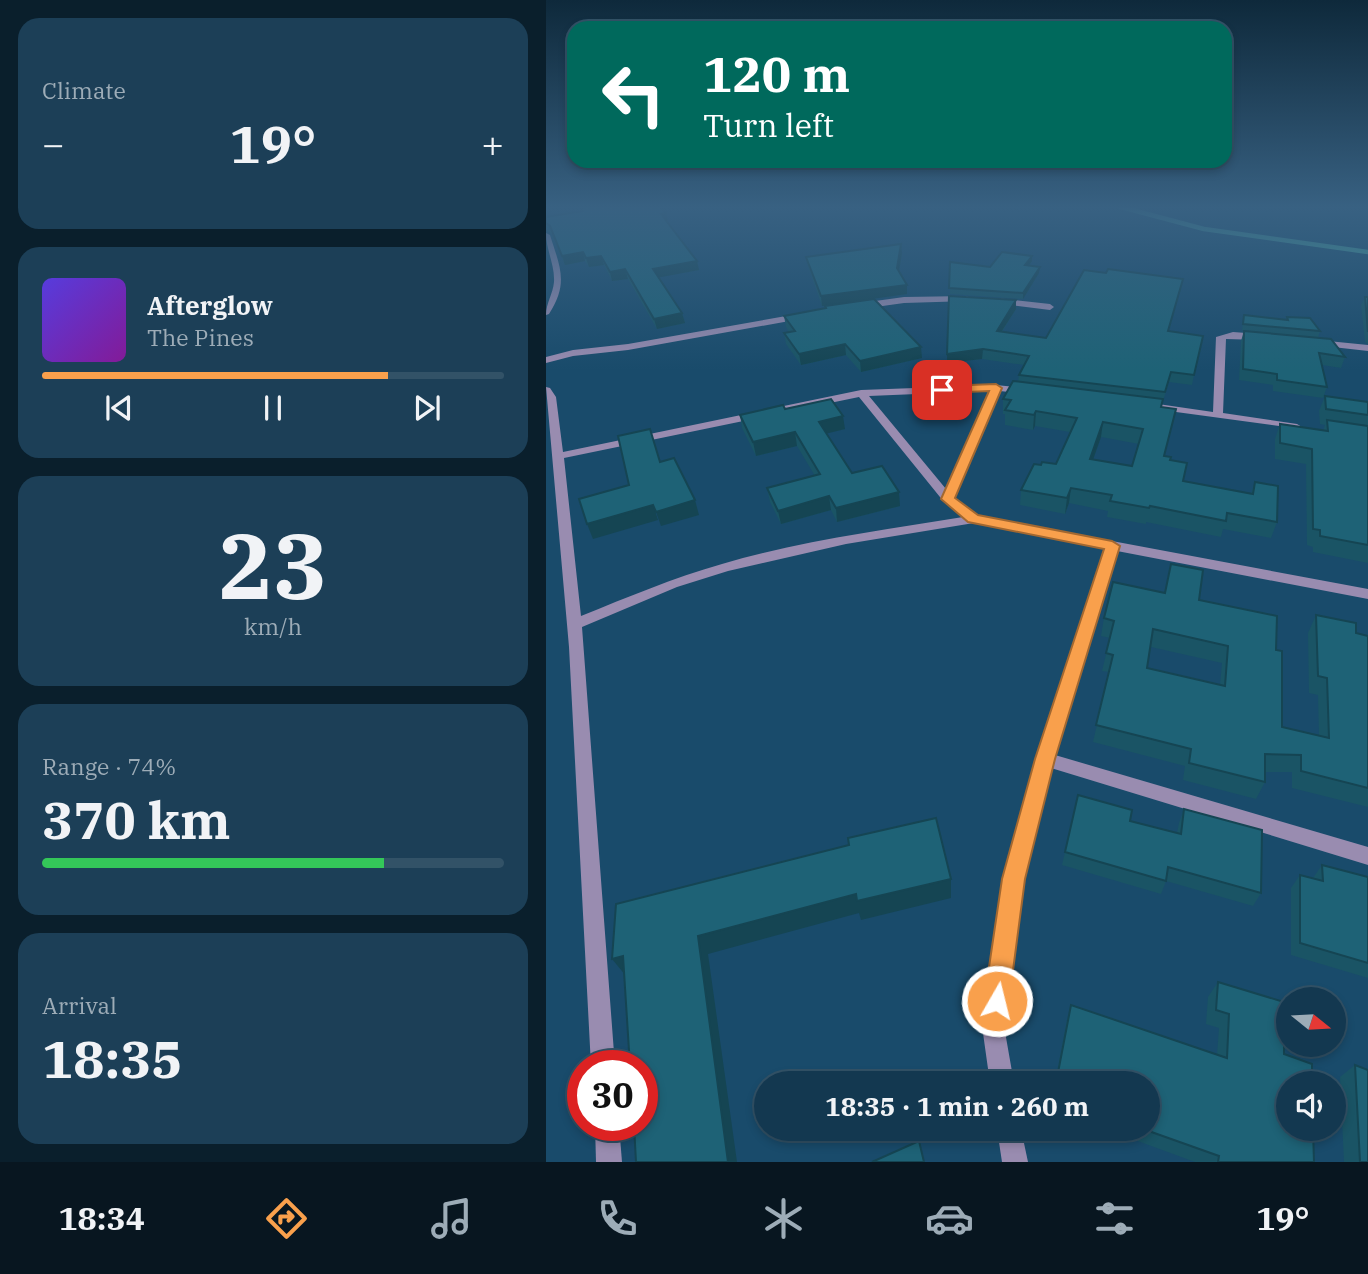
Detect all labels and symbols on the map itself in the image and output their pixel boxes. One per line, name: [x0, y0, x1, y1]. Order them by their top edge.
pin: [912, 360, 972, 420]
position arrow: [960, 964, 1034, 1038]
north arrow: [1276, 987, 1346, 1057]
speed limit sign: 30: [567, 1050, 658, 1141]

